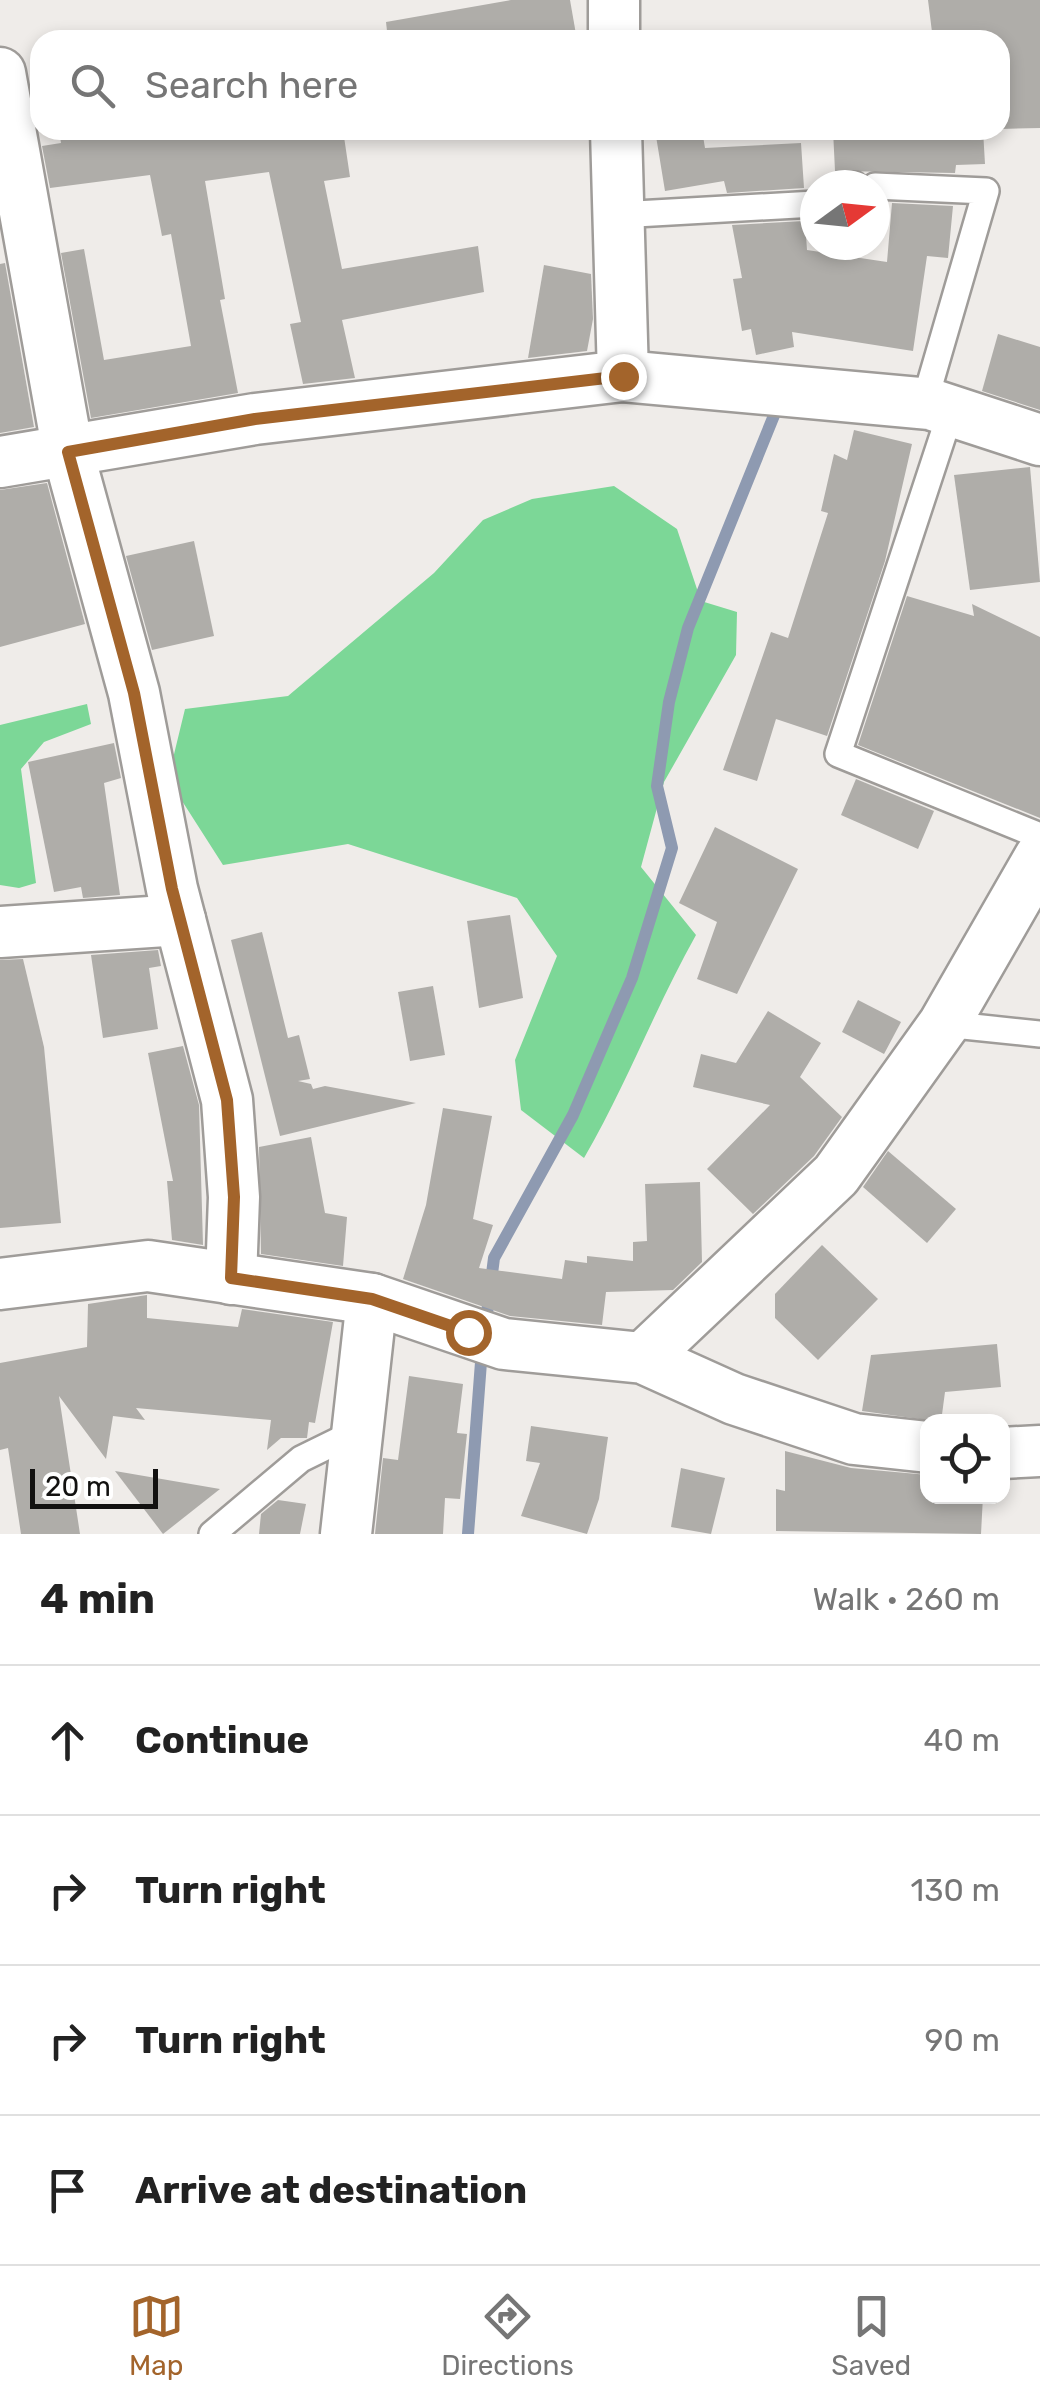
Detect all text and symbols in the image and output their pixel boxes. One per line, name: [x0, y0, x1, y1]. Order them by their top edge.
search box: [30, 30, 1010, 140]
icon: search: [65, 58, 120, 113]
text: Search here: [145, 62, 358, 108]
north arrow: [800, 170, 890, 260]
route end: [601, 354, 647, 400]
route start: [446, 1310, 492, 1356]
map controls: [920, 1414, 1010, 1504]
button: locate: [920, 1414, 1010, 1504]
scale bar: [30, 1464, 158, 1508]
text: 20 m: [45, 1470, 111, 1503]
text: 4 min: [40, 1574, 155, 1624]
text: Walk · 260 m: [813, 1580, 1000, 1618]
icon: ahead: [40, 1713, 95, 1768]
text: Continue: [135, 1717, 309, 1763]
text: 40 m: [924, 1721, 1000, 1759]
icon: right: [40, 1863, 95, 1918]
text: Turn right: [135, 1867, 326, 1913]
text: 130 m: [910, 1871, 1000, 1909]
icon: right: [40, 2013, 95, 2068]
text: Turn right: [135, 2017, 326, 2063]
text: 90 m: [924, 2021, 1000, 2059]
icon: arrive: [40, 2163, 95, 2218]
text: Arrive at destination: [135, 2167, 527, 2213]
tab: Map: [129, 2289, 184, 2382]
tab: Directions: [441, 2289, 574, 2382]
tab: Saved: [831, 2289, 911, 2382]

